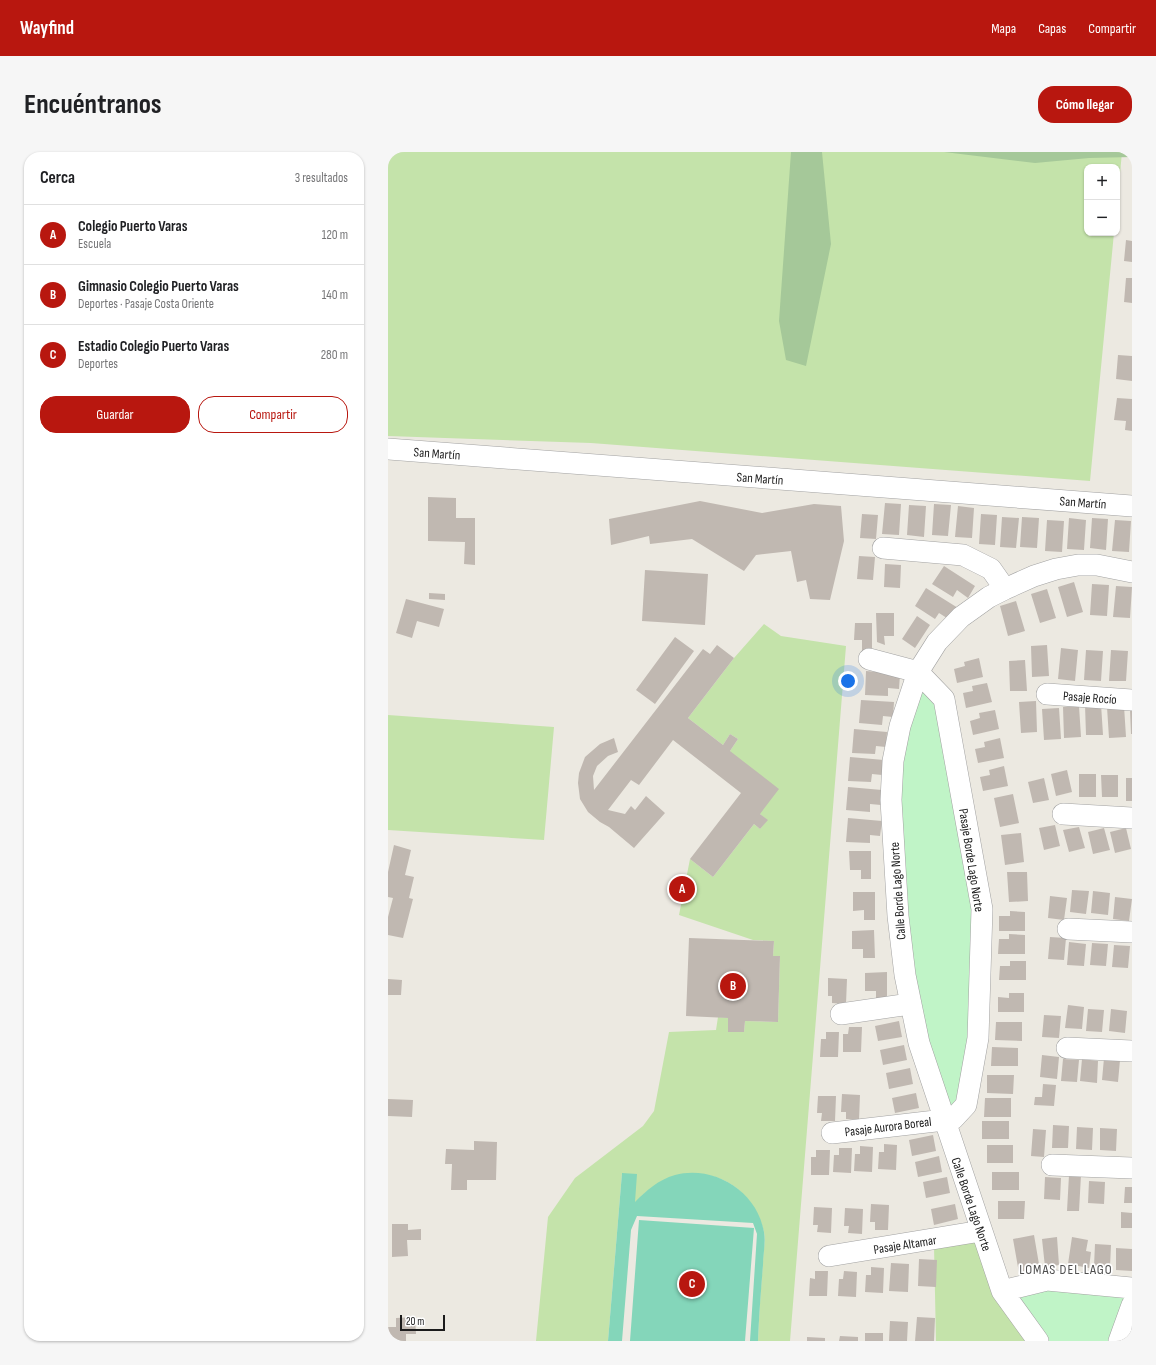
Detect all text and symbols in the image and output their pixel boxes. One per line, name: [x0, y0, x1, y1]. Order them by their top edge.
text: Wayfind: [20, 17, 74, 40]
text: Mapa: [991, 20, 1016, 37]
text: Capas: [1038, 20, 1066, 37]
text: Compartir: [1088, 20, 1136, 37]
button: Cómo llegar: [1038, 86, 1132, 123]
text: Encuéntranos: [24, 88, 162, 121]
map controls: [1084, 164, 1120, 236]
button: +: [1084, 164, 1120, 200]
text: Cerca: [40, 168, 75, 188]
text: 3 resultados: [295, 170, 348, 186]
button: −: [1084, 200, 1120, 236]
text: Colegio Puerto Varas: [78, 217, 187, 236]
text: A: [50, 227, 56, 243]
text: 120 m: [322, 227, 348, 243]
text: Escuela: [78, 236, 111, 252]
text: Gimnasio Colegio Puerto Varas: [78, 277, 239, 296]
text: B: [50, 287, 56, 303]
text: 140 m: [322, 287, 348, 303]
text: Deportes · Pasaje Costa Oriente: [78, 296, 214, 312]
text: Estadio Colegio Puerto Varas: [78, 337, 229, 356]
text: C: [50, 347, 56, 363]
text: 280 m: [321, 347, 348, 363]
text: Deportes: [78, 356, 118, 372]
button: Guardar: [40, 396, 190, 433]
button: Compartir: [198, 396, 348, 433]
street label: San Martín: [413, 444, 461, 464]
street label: San Martín: [736, 469, 784, 489]
street label: San Martín: [1059, 493, 1107, 513]
your location: [838, 671, 858, 691]
street label: Pasaje Rocío: [1063, 688, 1117, 708]
street label: Pasaje Borde Lago Norte: [955, 807, 987, 913]
street label: Calle Borde Lago Norte: [887, 841, 909, 940]
pin: A: [669, 874, 695, 904]
pin: B: [720, 971, 746, 1001]
street label: Pasaje Aurora Boreal: [844, 1114, 932, 1140]
street label: Calle Borde Lago Norte: [948, 1155, 995, 1253]
street label: Pasaje Altamar: [872, 1232, 938, 1258]
district label: LOMAS DEL LAGO: [1019, 1261, 1113, 1278]
pin: C: [679, 1269, 705, 1299]
scale bar: [400, 1313, 445, 1332]
text: 20 m: [406, 1315, 424, 1328]

